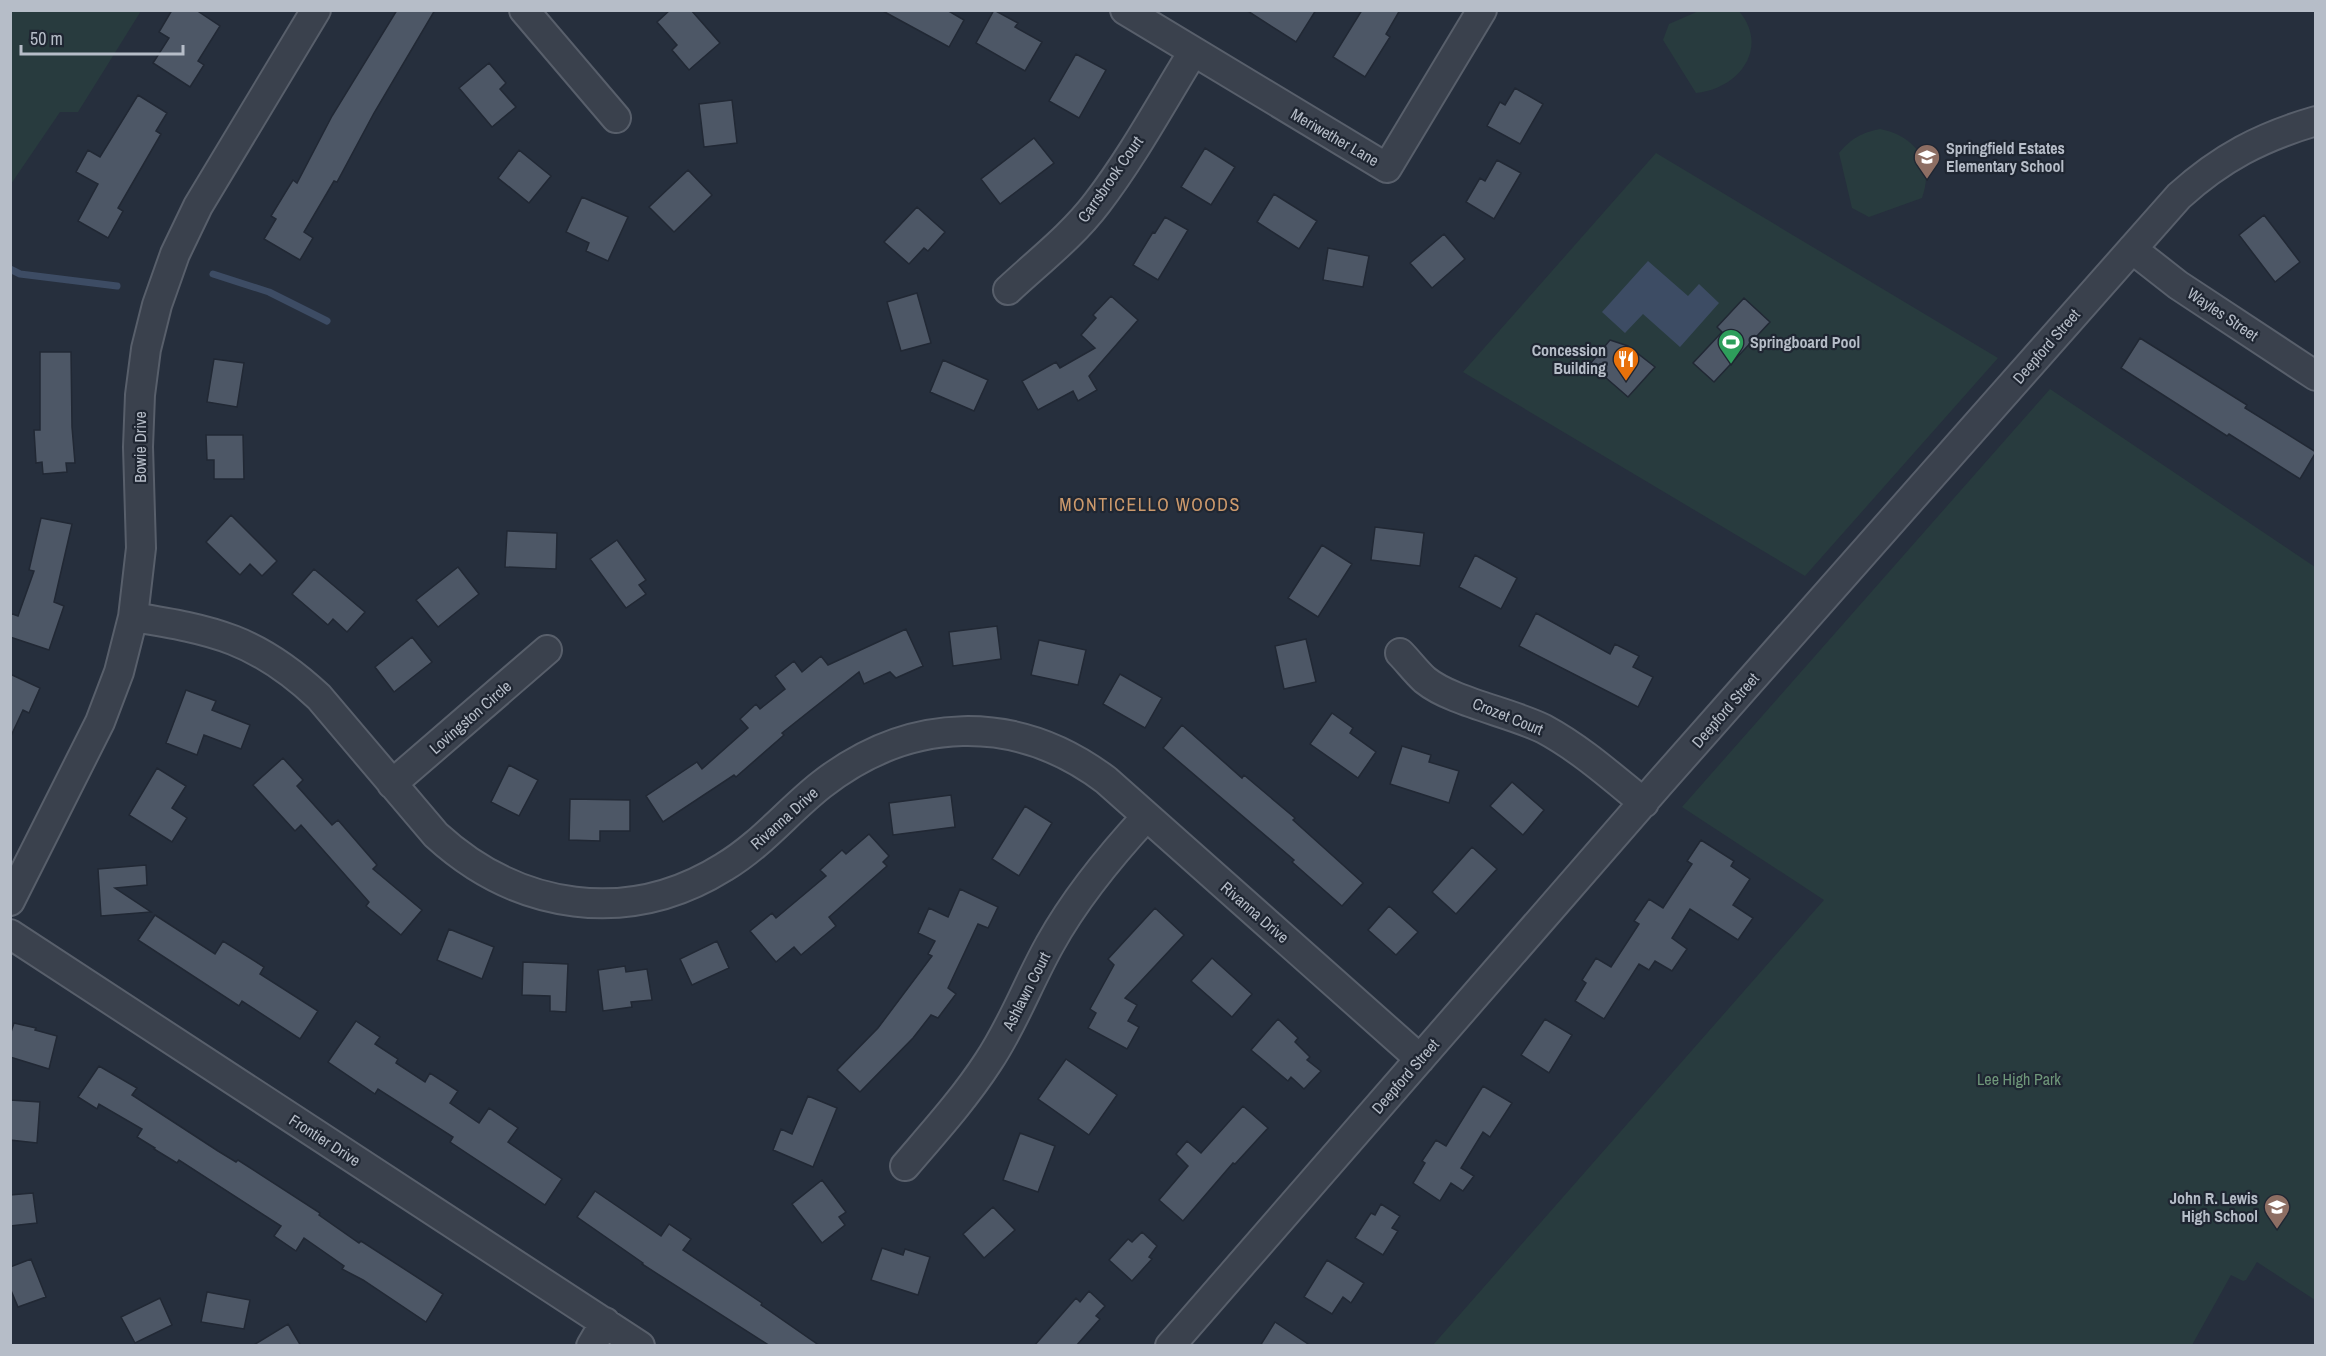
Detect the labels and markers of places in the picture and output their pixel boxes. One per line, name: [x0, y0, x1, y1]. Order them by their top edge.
place label: Springfield Estates Elementary School: [1946, 137, 2065, 177]
school or university icon: Springfield Estates Elementary School: [1912, 142, 1942, 180]
sports icon: Springboard Pool: [1716, 327, 1746, 365]
place label: Springboard Pool: [1750, 331, 1860, 353]
place label: Concession Building: [1532, 339, 1606, 379]
restaurant icon: Concession Building: [1611, 344, 1641, 382]
place label: John R. Lewis High School: [2170, 1187, 2258, 1227]
school or university icon: John R. Lewis High School: [2262, 1192, 2292, 1230]

